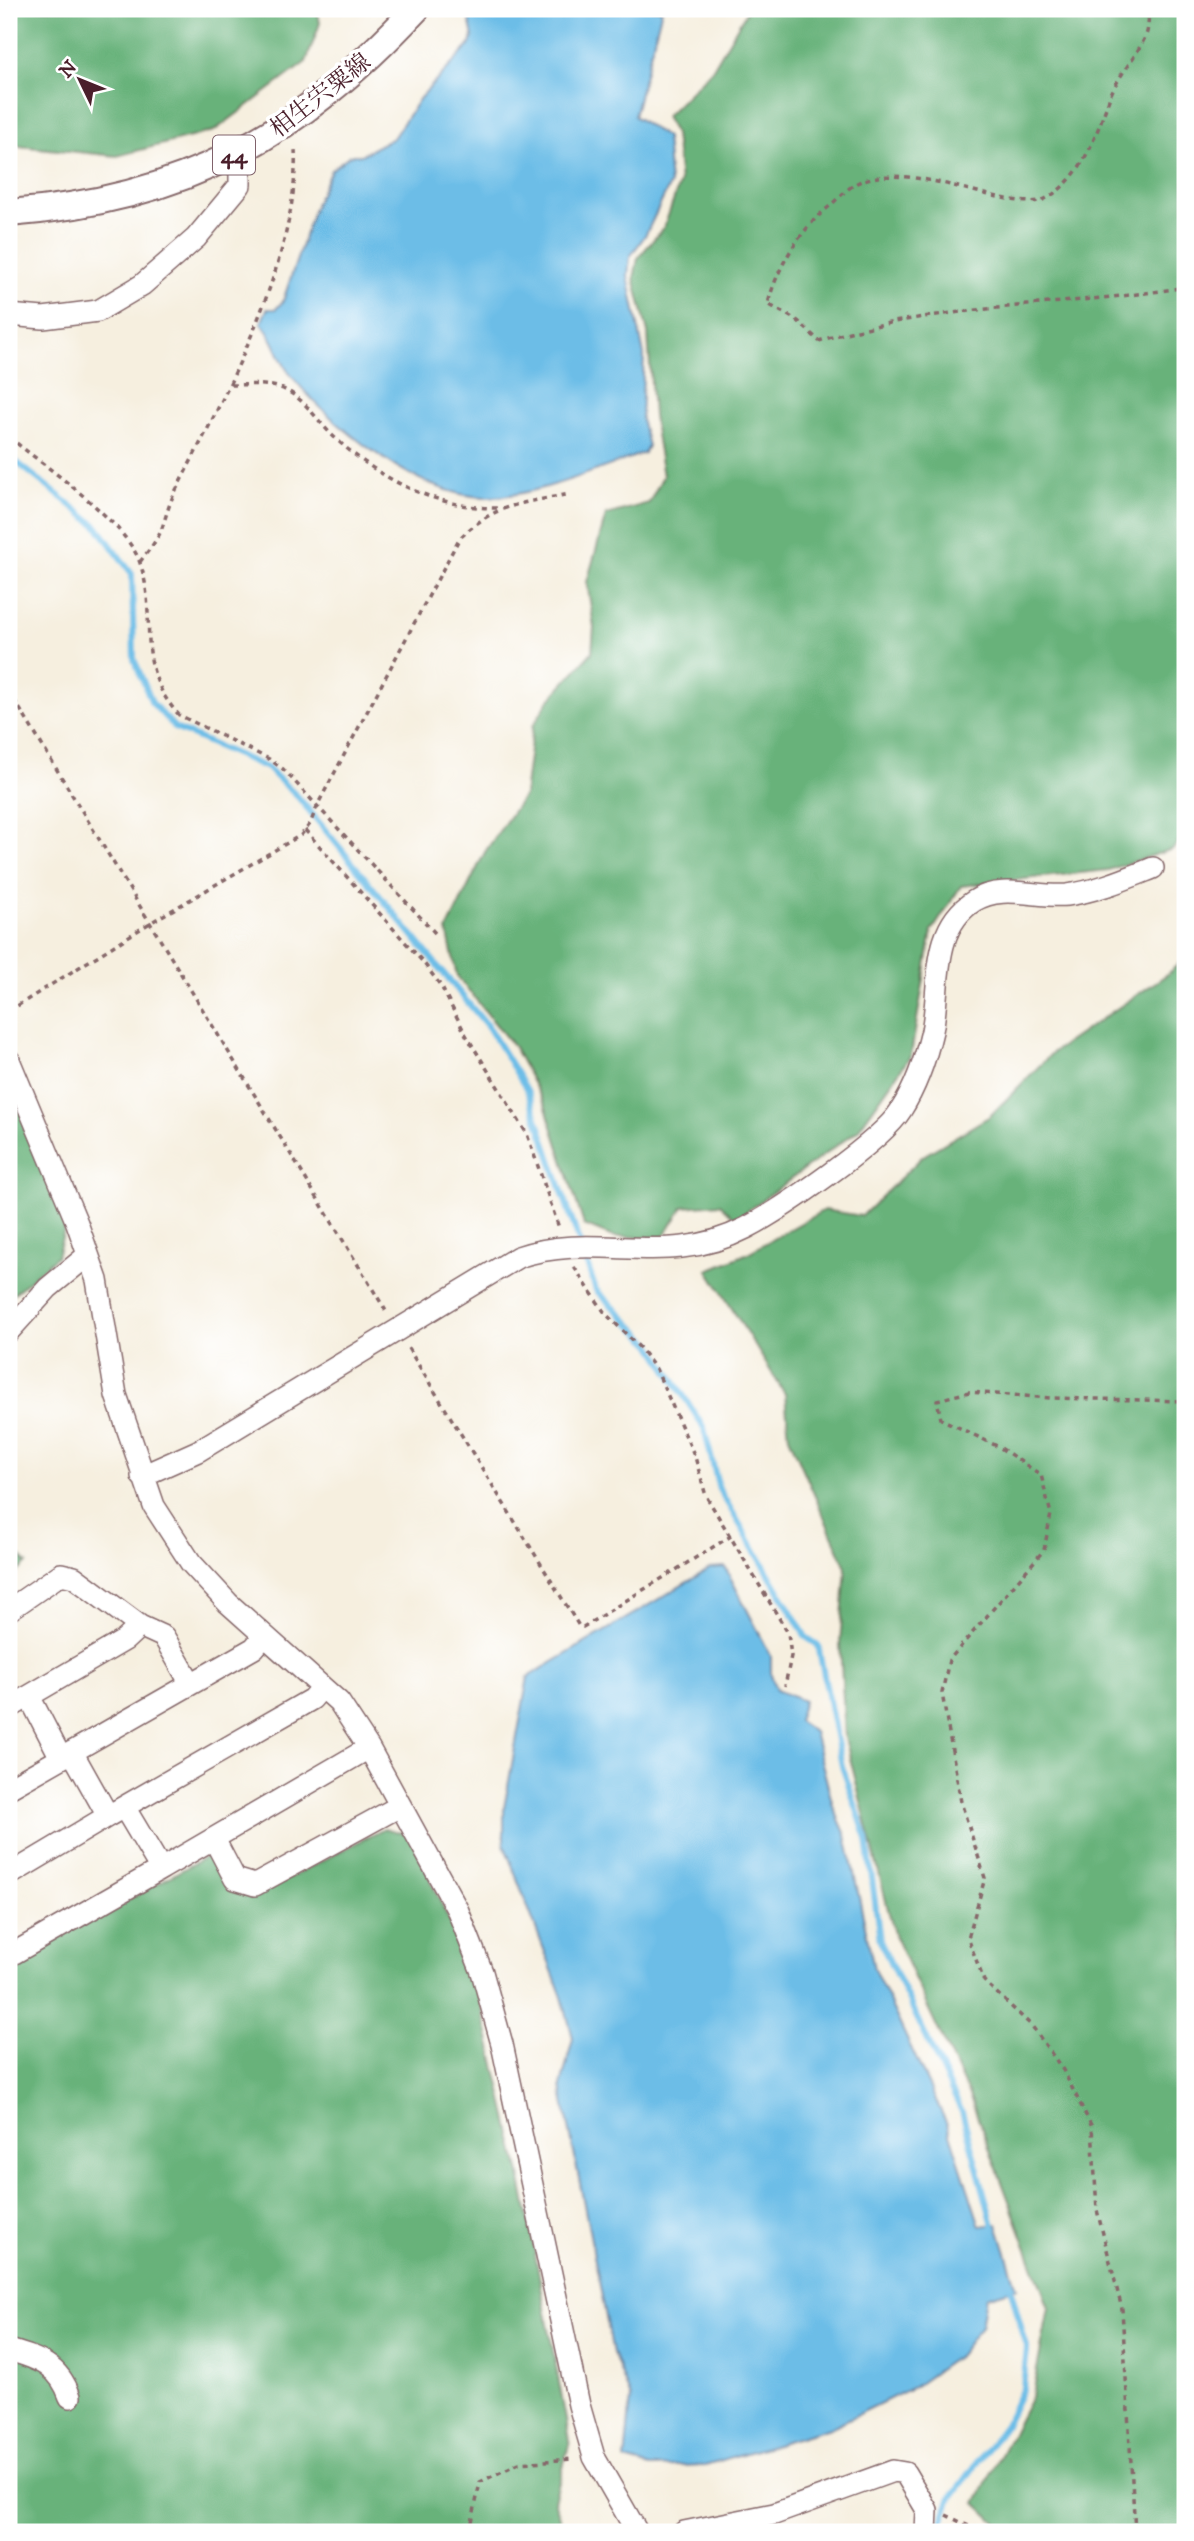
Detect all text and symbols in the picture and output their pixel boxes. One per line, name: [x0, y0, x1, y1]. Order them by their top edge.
north arrow: [46, 46, 116, 116]
street label: 相生宍粟線: [264, 47, 377, 145]
text: N: [55, 56, 83, 83]
road number: 44: [213, 136, 255, 174]

